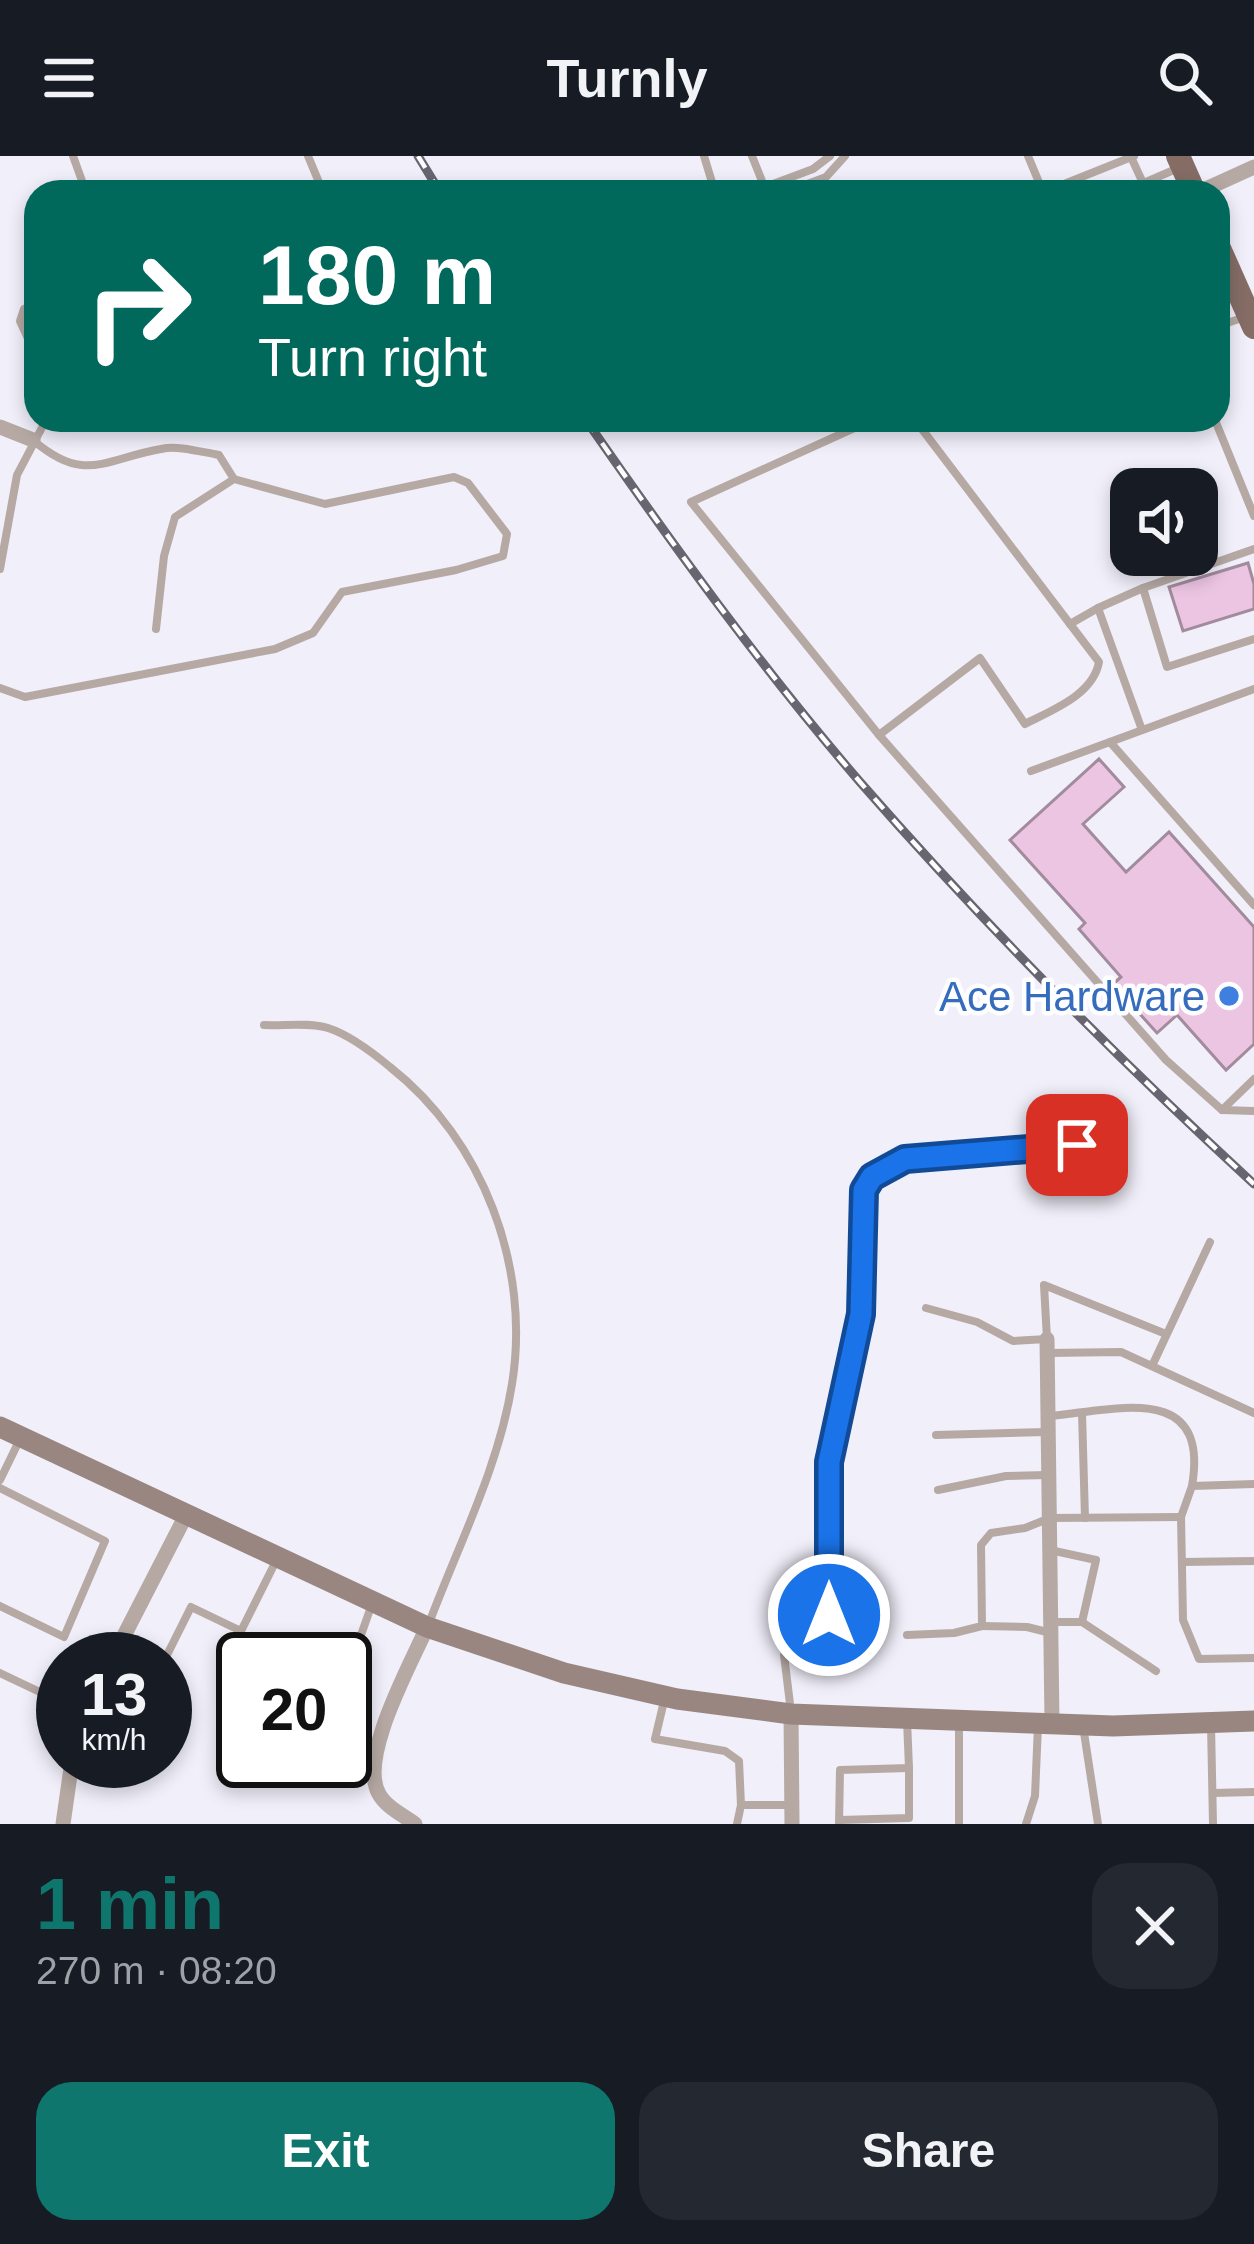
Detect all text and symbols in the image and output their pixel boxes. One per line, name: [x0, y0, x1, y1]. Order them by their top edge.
icon: menu: [36, 45, 102, 111]
icon: search: [1152, 45, 1218, 111]
text: Turnly: [547, 48, 708, 108]
icon: right: [60, 228, 216, 384]
text: 180 m: [258, 228, 496, 322]
text: Turn right: [258, 327, 487, 387]
map controls: [1110, 468, 1218, 576]
button: sound: [1110, 468, 1218, 576]
place label: Ace Hardware: [939, 973, 1205, 1020]
marker: Ace Hardware: [1216, 983, 1242, 1009]
pin: [1026, 1094, 1128, 1196]
icon: arrive: [1044, 1112, 1110, 1178]
position arrow: [766, 1552, 892, 1678]
speed limit sign: 20: [216, 1632, 372, 1788]
text: 13: [81, 1661, 147, 1728]
text: km/h: [81, 1723, 147, 1756]
button: close: [1092, 1863, 1218, 1989]
text: 1 min: [36, 1864, 224, 1944]
text: 270 m · 08:20: [36, 1949, 277, 1992]
button: Exit: [36, 2082, 615, 2220]
button: Share: [639, 2082, 1218, 2220]

